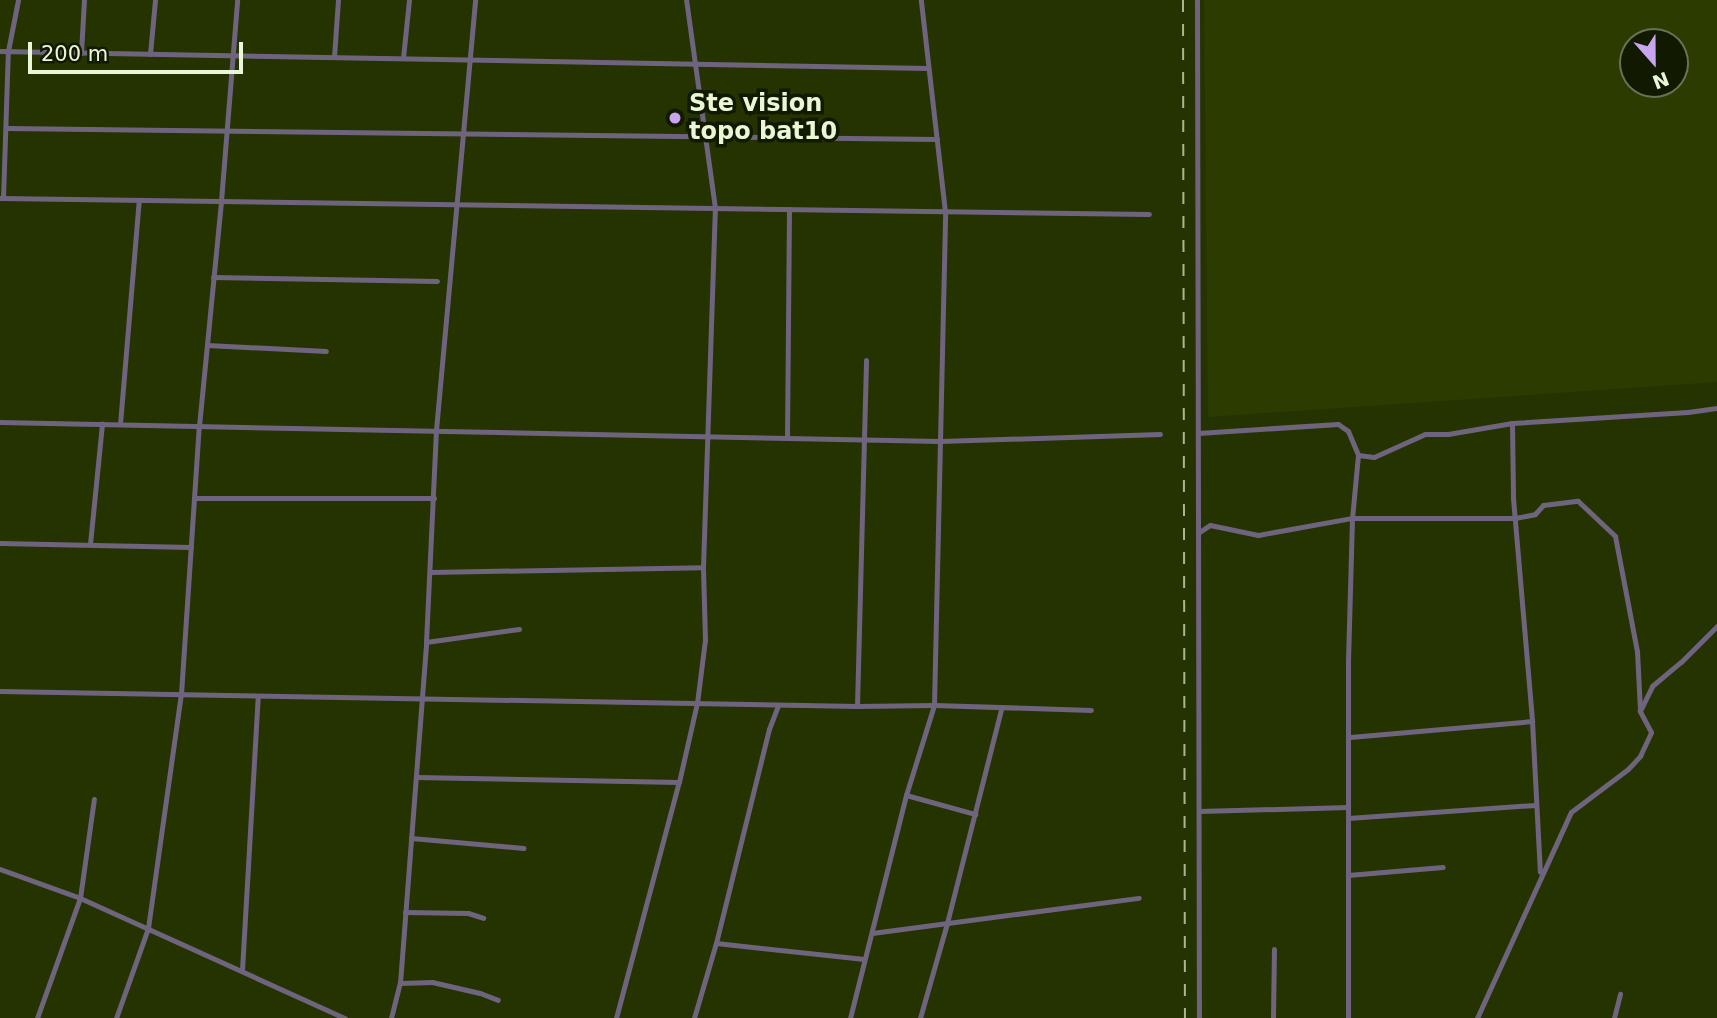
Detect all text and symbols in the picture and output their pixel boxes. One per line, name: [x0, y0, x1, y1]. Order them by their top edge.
scale bar: [32, 28, 247, 72]
north arrow: [1619, 28, 1689, 98]
text: 200 m: [41, 42, 108, 66]
text: N: [1649, 68, 1672, 94]
place label: Ste vision topo bat10: [689, 90, 837, 146]
marker: Ste vision topo bat10: [667, 110, 683, 126]

